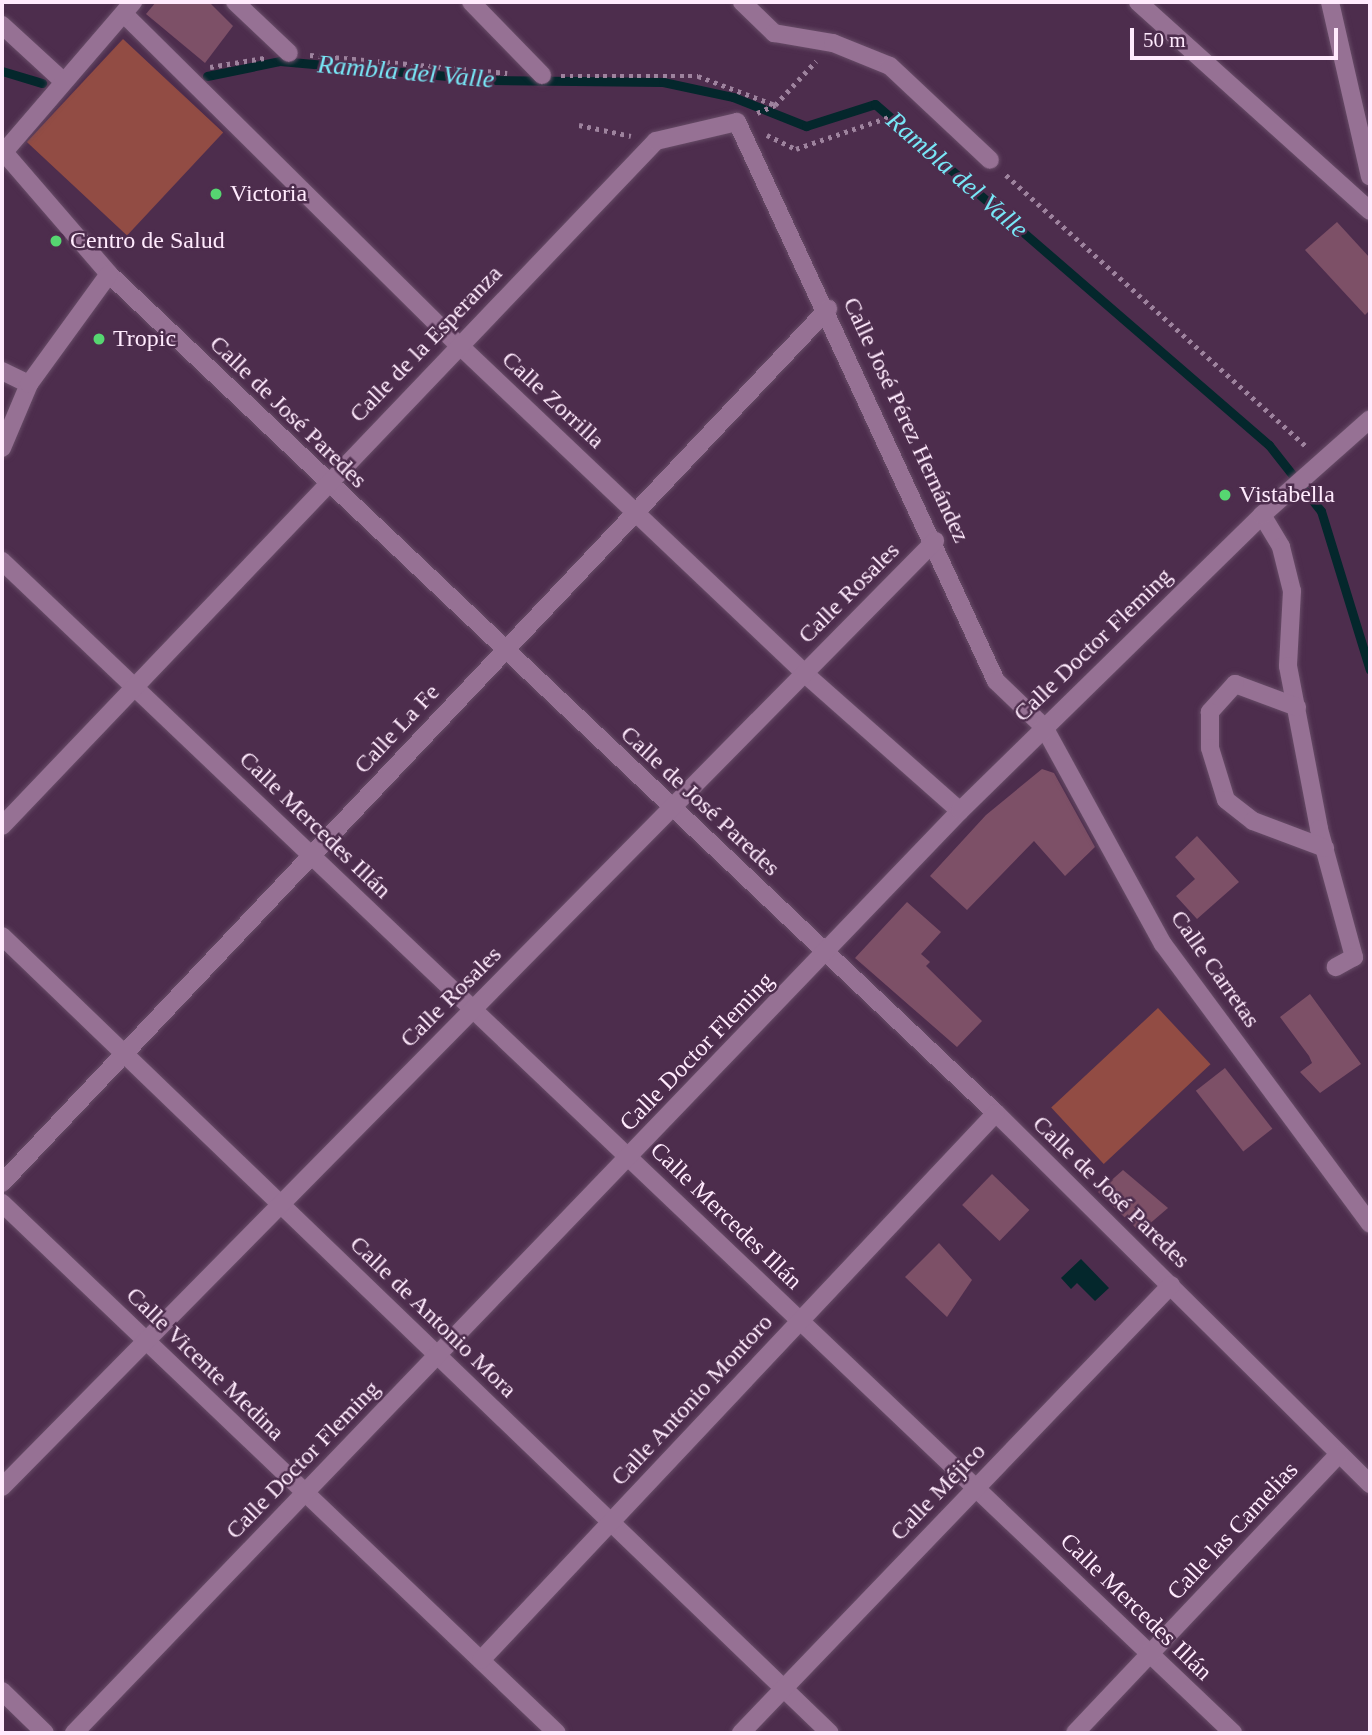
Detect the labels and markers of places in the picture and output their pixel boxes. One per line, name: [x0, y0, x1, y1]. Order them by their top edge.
place label: Victoria: [230, 180, 307, 208]
marker: Victoria: [208, 186, 224, 202]
place label: Centro de Salud: [70, 227, 225, 255]
marker: Centro de Salud: [48, 233, 64, 249]
place label: Tropic: [113, 325, 176, 353]
marker: Tropic: [91, 331, 107, 347]
place label: Vistabella: [1239, 481, 1335, 509]
marker: Vistabella: [1217, 487, 1233, 503]

